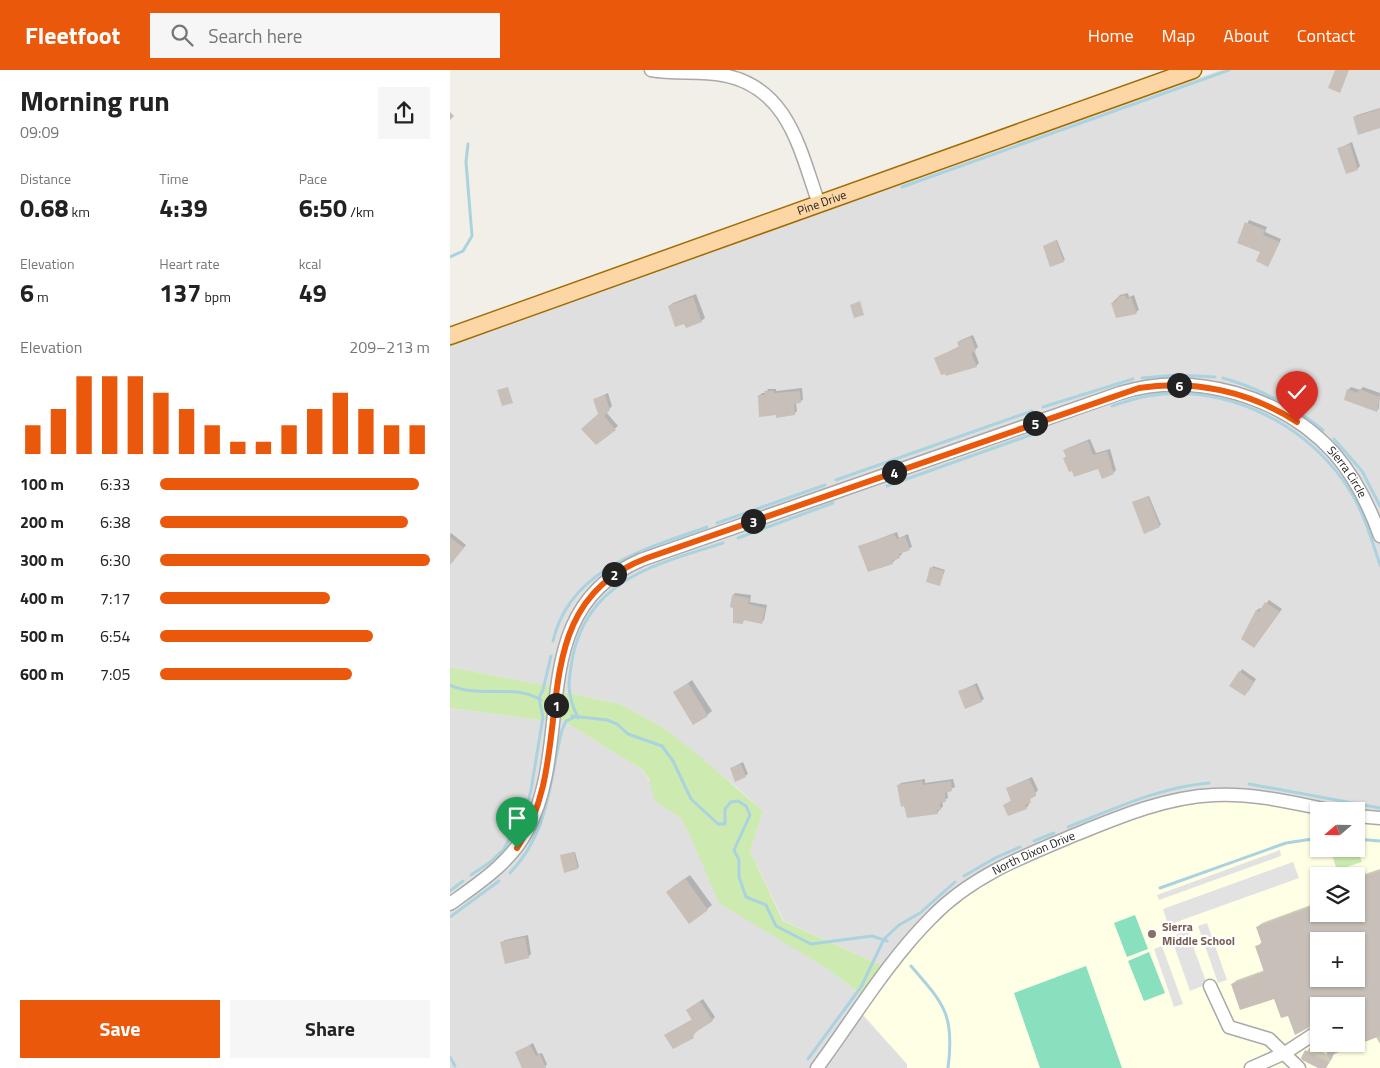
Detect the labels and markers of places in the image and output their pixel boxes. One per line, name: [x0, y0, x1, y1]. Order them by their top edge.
pin: [1276, 371, 1318, 422]
pin: 6: [1166, 372, 1192, 398]
pin: 5: [1022, 410, 1048, 436]
pin: 4: [882, 460, 906, 484]
pin: 3: [740, 508, 766, 534]
pin: 2: [602, 562, 626, 586]
pin: 1: [544, 692, 568, 718]
pin: [496, 797, 538, 848]
place label: Sierra Middle School: [1162, 917, 1235, 950]
marker: Sierra Middle School: [1146, 928, 1158, 940]

